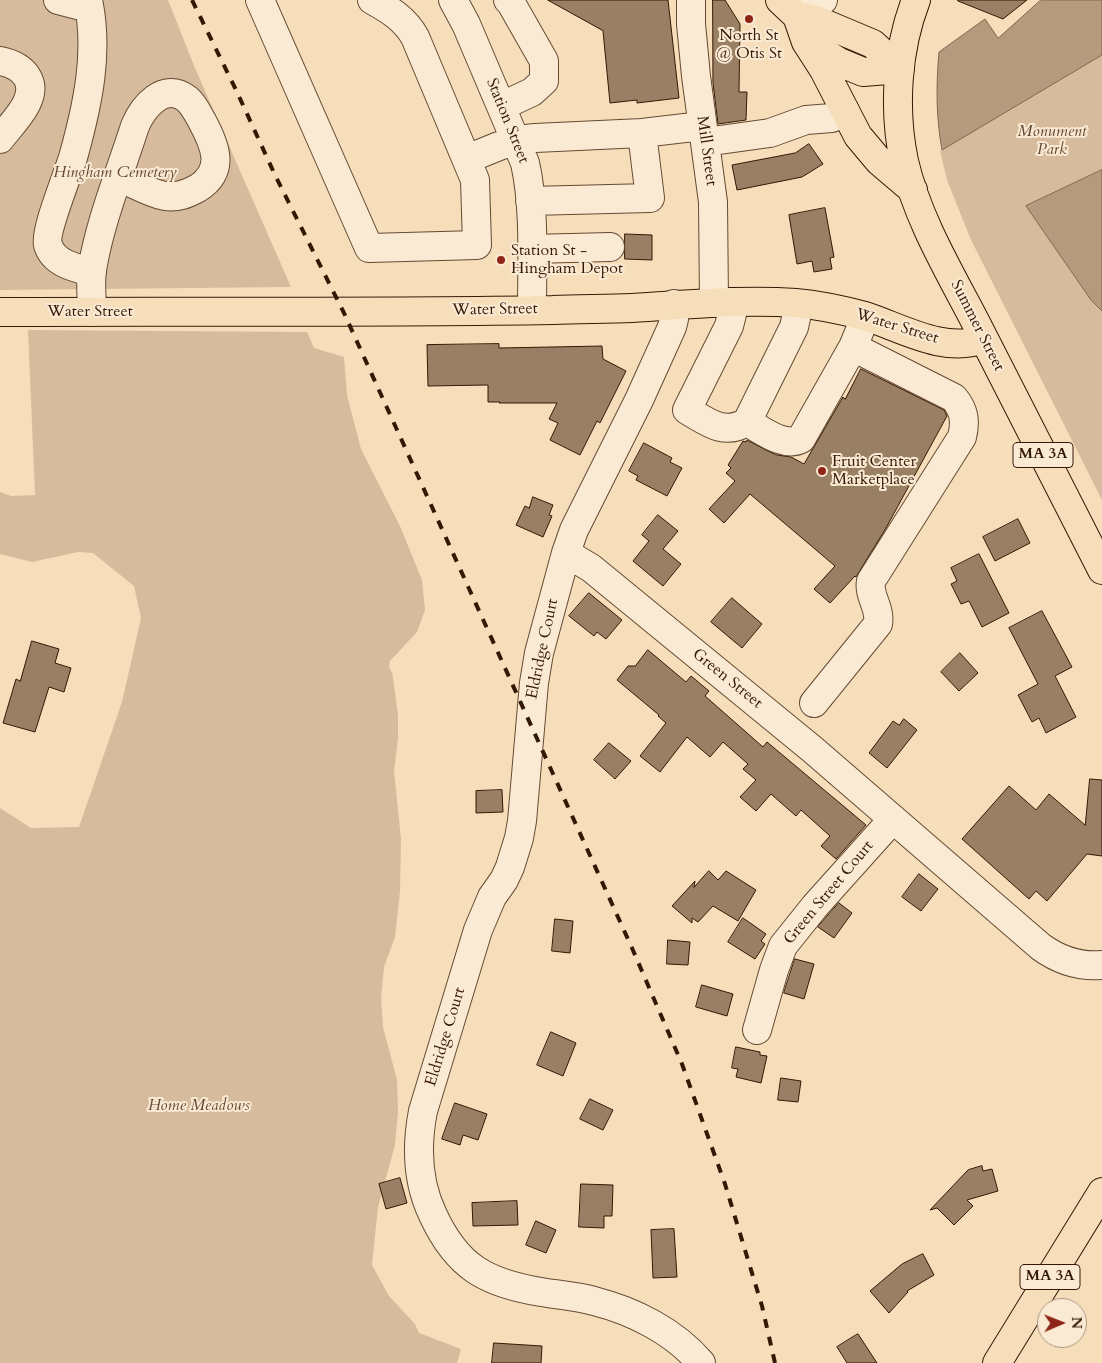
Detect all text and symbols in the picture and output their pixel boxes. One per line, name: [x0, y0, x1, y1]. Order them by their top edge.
marker: North St @ Otis St: [743, 13, 755, 25]
place label: North St @ Otis St: [716, 26, 782, 64]
street label: Station Street: [481, 76, 533, 166]
street label: Mill Street: [692, 115, 720, 187]
park label: Monument Park: [1018, 122, 1086, 160]
park label: Hingham Cemetery: [53, 163, 177, 183]
place label: Station St - Hingham Depot: [511, 241, 623, 279]
marker: Station St - Hingham Depot: [495, 254, 507, 266]
street label: Summer Street: [946, 277, 1008, 375]
street label: Water Street: [452, 300, 538, 320]
street label: Water Street: [47, 302, 133, 322]
street label: Water Street: [853, 305, 941, 349]
road number: MA 3A: [1013, 442, 1073, 468]
place label: Fruit Center Marketplace: [832, 452, 916, 490]
marker: Fruit Center Marketplace: [816, 465, 828, 477]
street label: Eldridge Court: [523, 597, 563, 701]
street label: Green Street: [688, 645, 766, 713]
street label: Green Street Court: [780, 837, 878, 949]
street label: Eldridge Court: [422, 985, 470, 1089]
park label: Home Meadows: [148, 1096, 250, 1116]
road number: MA 3A: [1020, 1264, 1080, 1290]
north arrow: [1037, 1298, 1087, 1348]
text: N: [1067, 1317, 1086, 1329]

